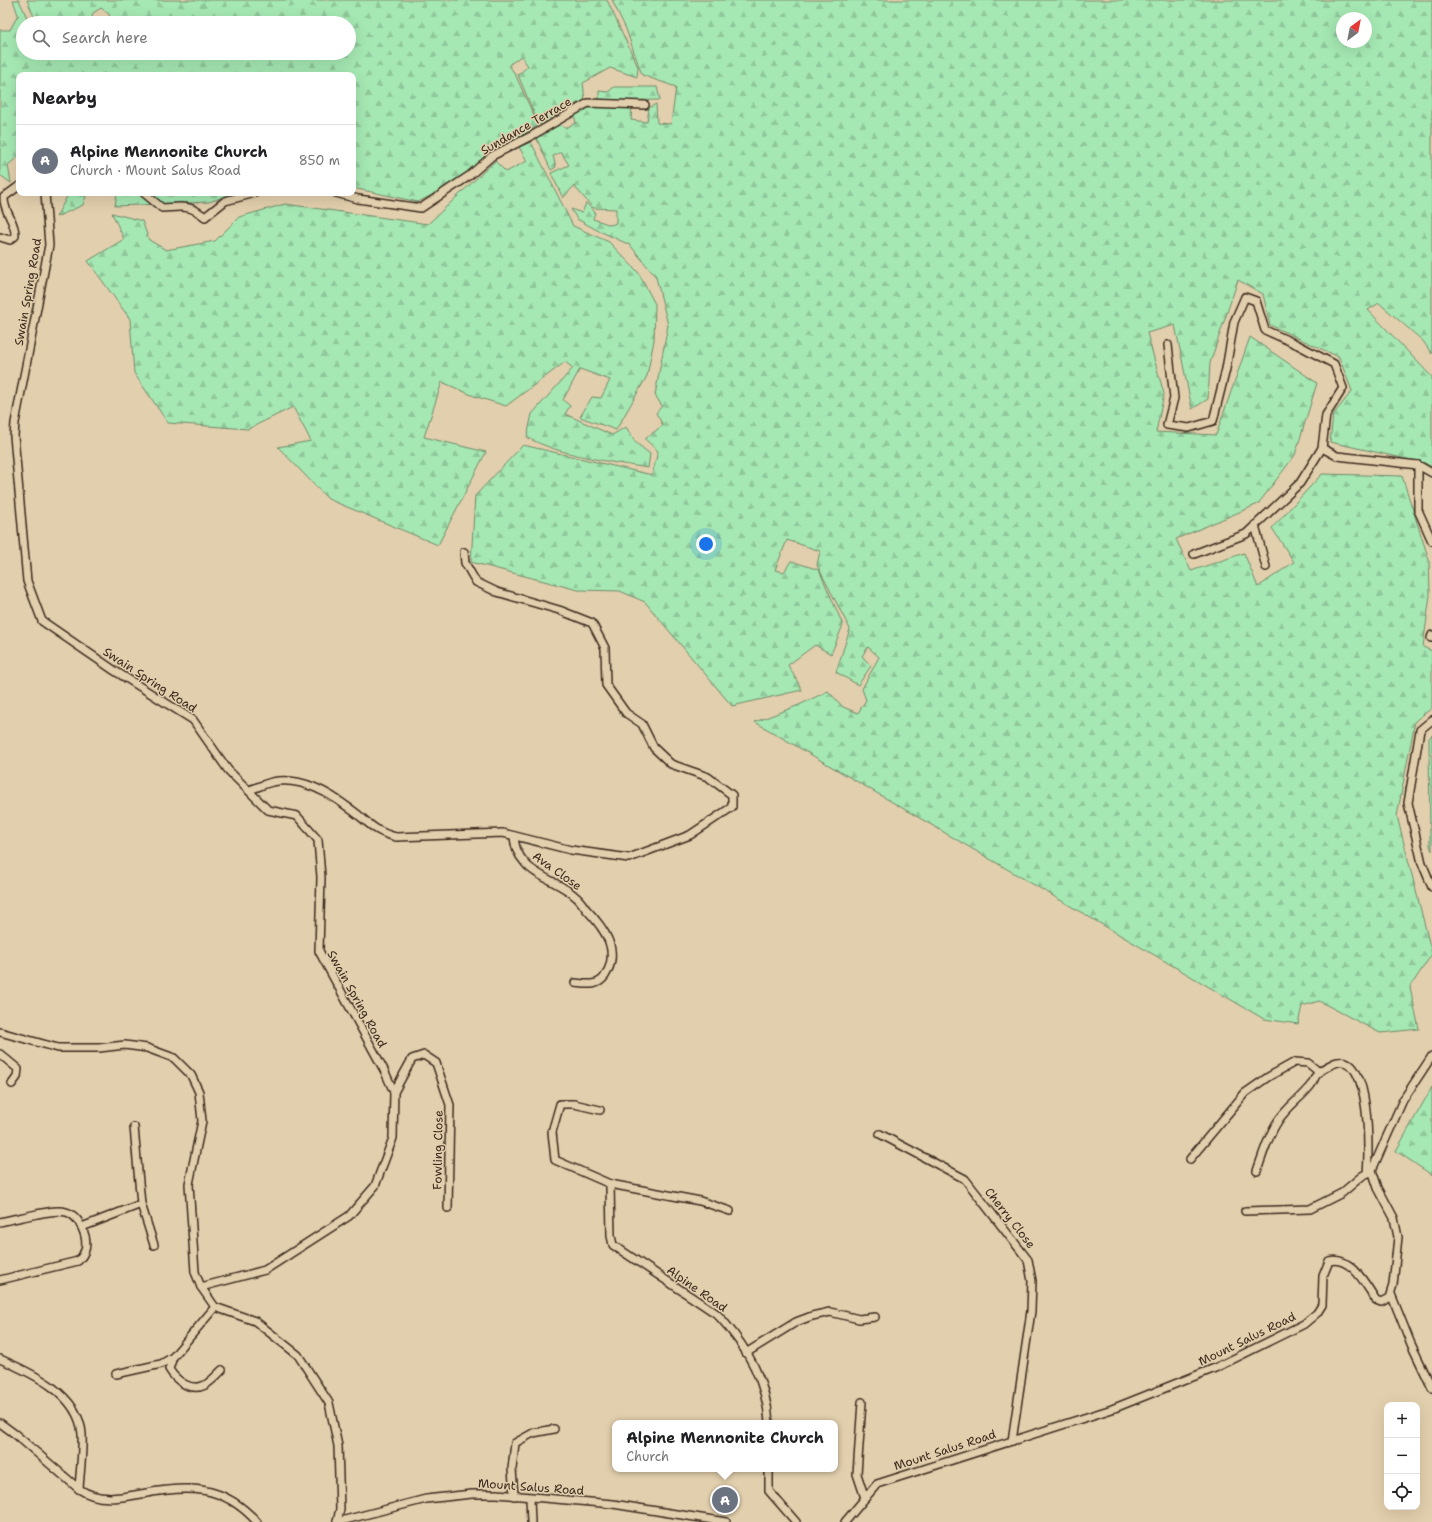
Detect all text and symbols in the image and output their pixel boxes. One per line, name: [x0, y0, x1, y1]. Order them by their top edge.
north arrow: [1336, 12, 1372, 48]
search box: [16, 16, 356, 60]
icon: search: [30, 27, 52, 49]
text: Search here: [62, 28, 148, 48]
text: Nearby: [32, 87, 97, 109]
street label: Sundance Terrace: [478, 93, 575, 159]
text: Alpine Mennonite Church: [70, 142, 267, 162]
text: A: [40, 152, 50, 169]
text: 850 m: [299, 152, 340, 169]
text: Church · Mount Salus Road: [70, 162, 241, 179]
street label: Swain Spring Road: [11, 237, 45, 347]
your location: [696, 534, 716, 554]
street label: Swain Spring Road: [100, 644, 200, 717]
street label: Ava Close: [529, 848, 585, 894]
street label: Swain Spring Road: [324, 948, 391, 1051]
street label: Fowling Close: [429, 1110, 447, 1190]
street label: Cherry Close: [981, 1184, 1039, 1252]
street label: Alpine Road: [664, 1262, 731, 1316]
street label: Mount Salus Road: [1196, 1308, 1299, 1370]
map controls: [1384, 1402, 1420, 1510]
button: +: [1384, 1402, 1420, 1438]
popup: [612, 1420, 838, 1472]
street label: Mount Salus Road: [892, 1426, 998, 1474]
text: Alpine Mennonite Church: [626, 1428, 824, 1448]
button: −: [1384, 1438, 1420, 1474]
text: Church: [626, 1448, 669, 1465]
button: locate: [1384, 1474, 1420, 1510]
street label: Mount Salus Road: [477, 1475, 585, 1499]
pin: A: [712, 1485, 738, 1515]

